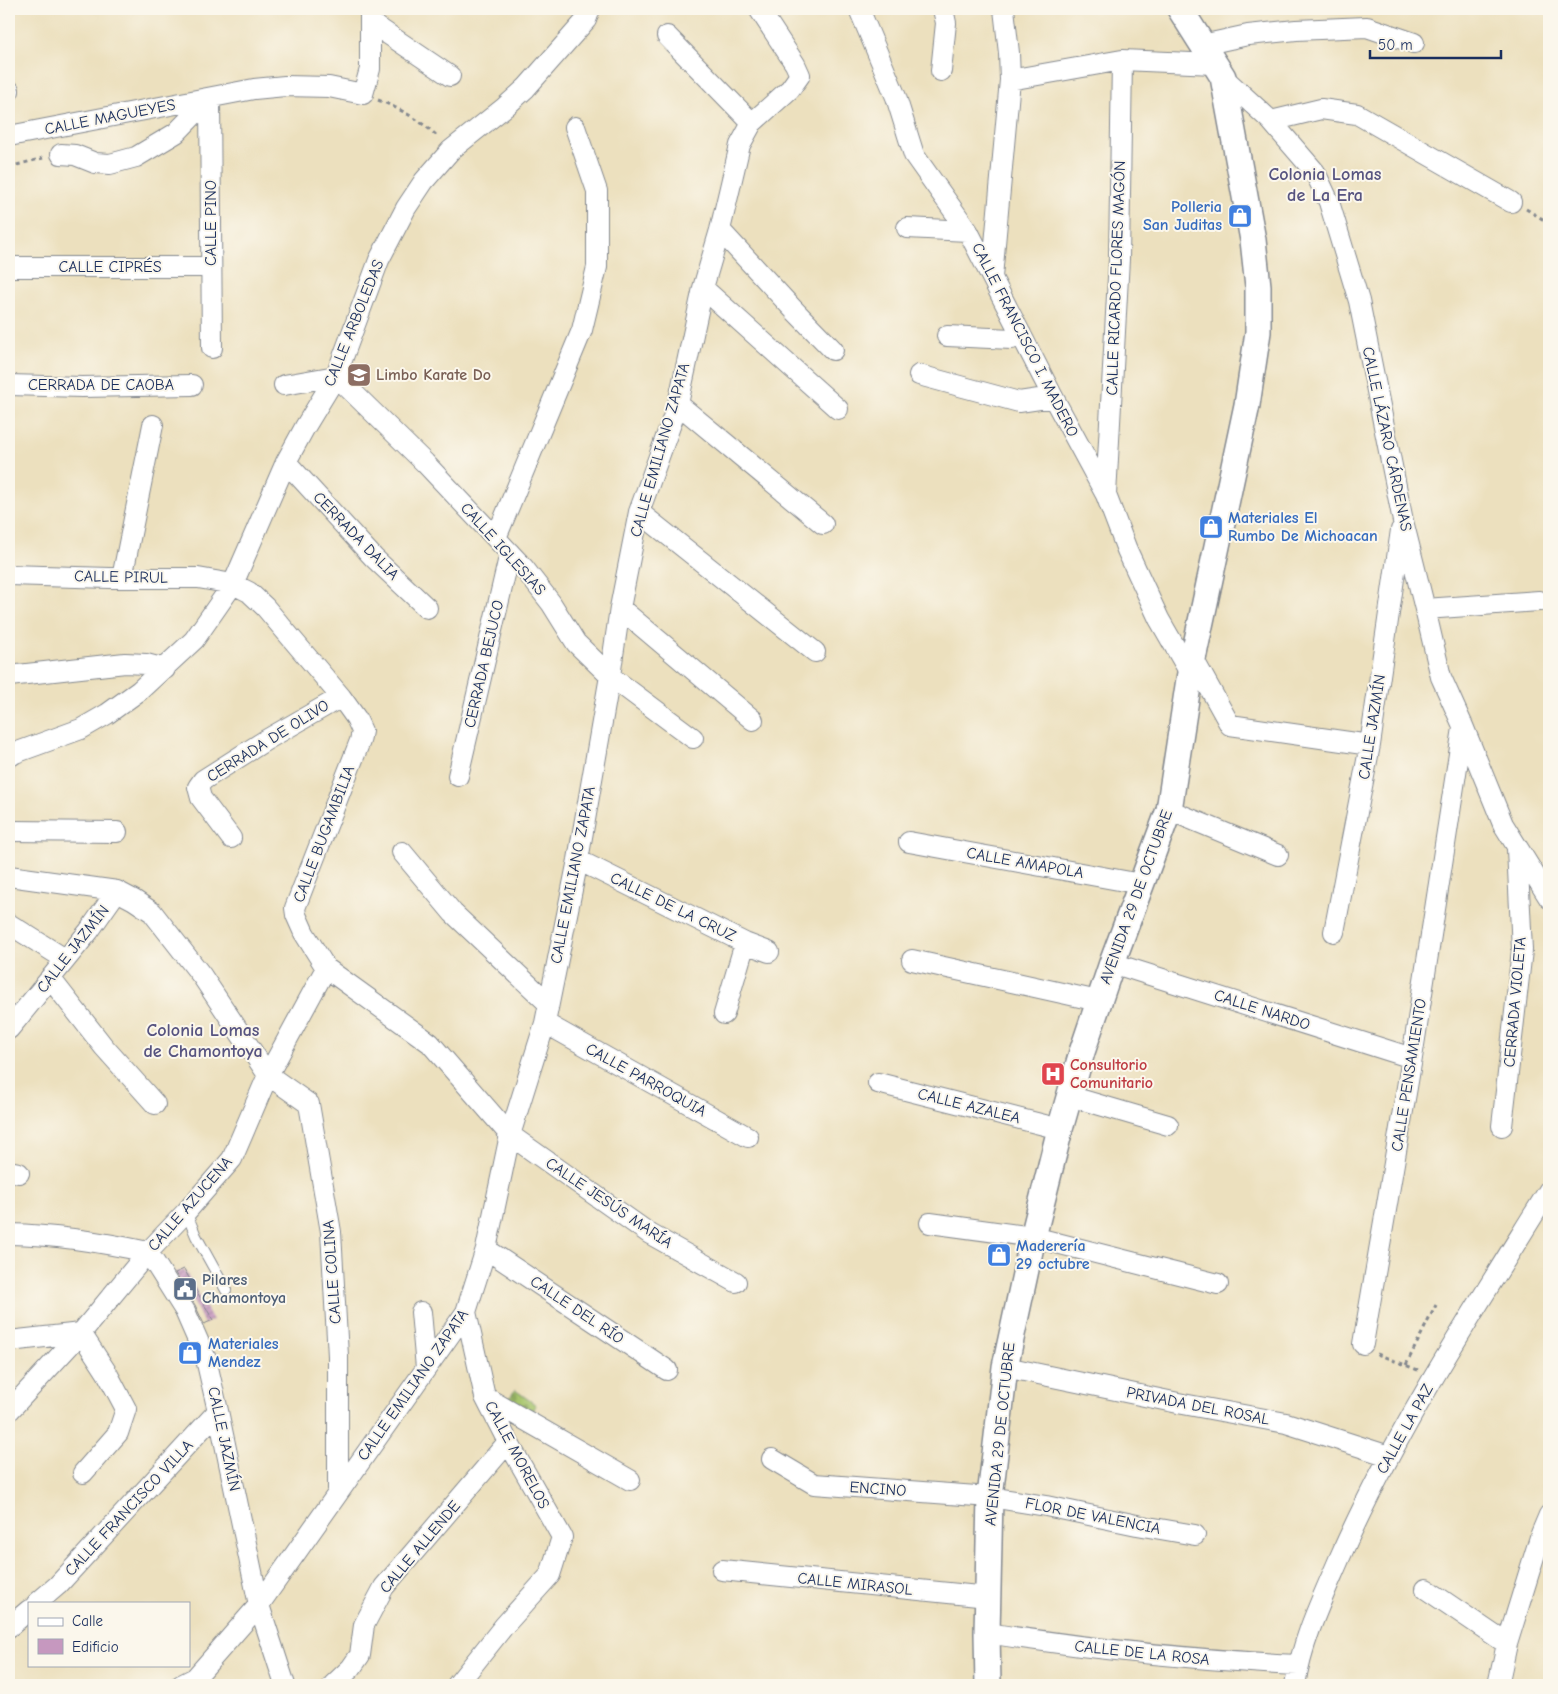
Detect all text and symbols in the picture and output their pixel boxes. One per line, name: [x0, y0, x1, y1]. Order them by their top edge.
scale bar: [1370, 28, 1502, 60]
text: 50 m: [1378, 36, 1413, 54]
street label: CALLE MAGUEYES: [43, 95, 177, 139]
street label: CALLE RICARDO FLORES MAGÓN: [1102, 160, 1129, 396]
district label: Colonia Lomas de La Era: [1268, 164, 1382, 206]
street label: CALLE PINO: [202, 180, 220, 266]
place label: Polleria San Juditas: [1143, 198, 1222, 234]
shop icon: Polleria San Juditas: [1227, 203, 1253, 229]
street label: CALLE FRANCISCO I. MADERO: [968, 240, 1082, 440]
street label: CALLE CIPRÉS: [58, 257, 162, 276]
street label: CALLE ARBOLEDAS: [320, 257, 388, 389]
street label: CALLE LÁZARO CÁRDENAS: [1359, 345, 1416, 533]
street label: CALLE EMILIANO ZAPATA: [626, 361, 694, 539]
school or university icon: Limbo Karate Do: [346, 362, 372, 388]
place label: Limbo Karate Do: [376, 366, 491, 384]
street label: CERRADA DE CAOBA: [28, 376, 174, 394]
street label: CERRADA DALIA: [309, 488, 403, 584]
street label: CALLE IGLESIAS: [457, 499, 549, 599]
place label: Materiales El Rumbo De Michoacan: [1228, 509, 1378, 545]
shop icon: Materiales El Rumbo De Michoacan: [1198, 514, 1224, 540]
street label: CALLE PIRUL: [74, 567, 168, 587]
street label: CERRADA BEJUCO: [461, 598, 507, 730]
street label: CALLE JAZMÍN: [1354, 673, 1389, 781]
street label: CERRADA DE OLIVO: [204, 696, 332, 786]
street label: CALLE BUGAMBILIA: [290, 763, 358, 905]
street label: CALLE EMILIANO ZAPATA: [547, 785, 599, 965]
street label: AVENIDA 29 DE OCTUBRE: [1096, 807, 1176, 987]
street label: CALLE AMAPOLA: [965, 844, 1085, 882]
street label: CALLE DE LA CRUZ: [607, 869, 739, 945]
street label: CALLE JAZMÍN: [32, 901, 113, 996]
street label: CERRADA VIOLETA: [1500, 936, 1530, 1068]
street label: CALLE NARDO: [1212, 986, 1312, 1034]
street label: CALLE PENSAMIENTO: [1388, 997, 1430, 1153]
district label: Colonia Lomas de Chamontoya: [143, 1020, 263, 1062]
street label: CALLE PARROQUIA: [583, 1039, 709, 1121]
place label: Consultorio Comunitario: [1070, 1056, 1153, 1092]
hospital icon: Consultorio Comunitario: [1040, 1061, 1066, 1087]
street label: CALLE AZALEA: [916, 1085, 1022, 1127]
street label: CALLE AZUCENA: [144, 1153, 236, 1255]
street label: CALLE JESÚS MARÍA: [542, 1153, 676, 1252]
street label: CALLE COLINA: [319, 1219, 345, 1325]
place label: Maderería 29 octubre: [1016, 1237, 1090, 1273]
shop icon: Maderería 29 octubre: [986, 1242, 1012, 1268]
place label: Pilares Chamontoya: [202, 1271, 286, 1307]
street label: CALLE DEL RÍO: [527, 1271, 628, 1348]
public building icon: Pilares Chamontoya: [172, 1276, 198, 1302]
street label: CALLE EMILIANO ZAPATA: [354, 1306, 472, 1464]
place label: Materiales Mendez: [208, 1335, 279, 1371]
shop icon: Materiales Mendez: [177, 1340, 203, 1366]
street label: AVENIDA 29 DE OCTUBRE: [981, 1341, 1019, 1527]
street label: CALLE LA PAZ: [1373, 1381, 1437, 1477]
street label: PRIVADA DEL ROSAL: [1125, 1383, 1271, 1429]
street label: CALLE JAZMÍN: [204, 1385, 245, 1493]
street label: CALLE MORELOS: [481, 1398, 553, 1512]
street label: CALLE FRANCISCO VILLA: [61, 1436, 197, 1580]
street label: ENCINO: [849, 1478, 907, 1500]
street label: FLOR DE VALENCIA: [1024, 1494, 1162, 1538]
street label: CALLE ALLENDE: [376, 1497, 464, 1597]
street label: CALLE MIRASOL: [797, 1569, 913, 1599]
legend: [28, 1602, 190, 1666]
text: Calle: [72, 1612, 104, 1630]
street label: CALLE DE LA ROSA: [1074, 1637, 1210, 1669]
text: Edificio: [72, 1638, 119, 1656]

